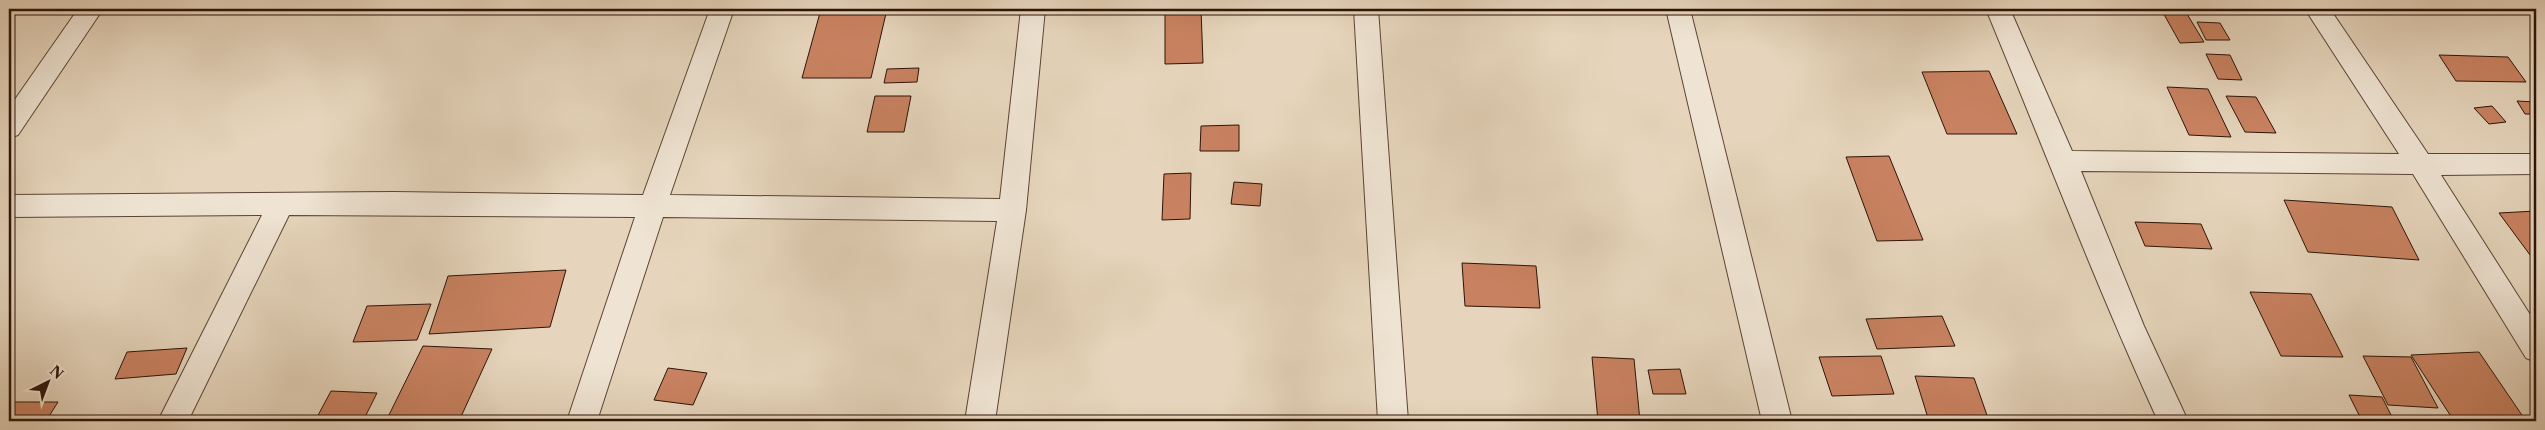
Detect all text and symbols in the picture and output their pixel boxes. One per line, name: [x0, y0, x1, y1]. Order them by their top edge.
north arrow: [22, 358, 72, 408]
text: N: [46, 362, 67, 383]

